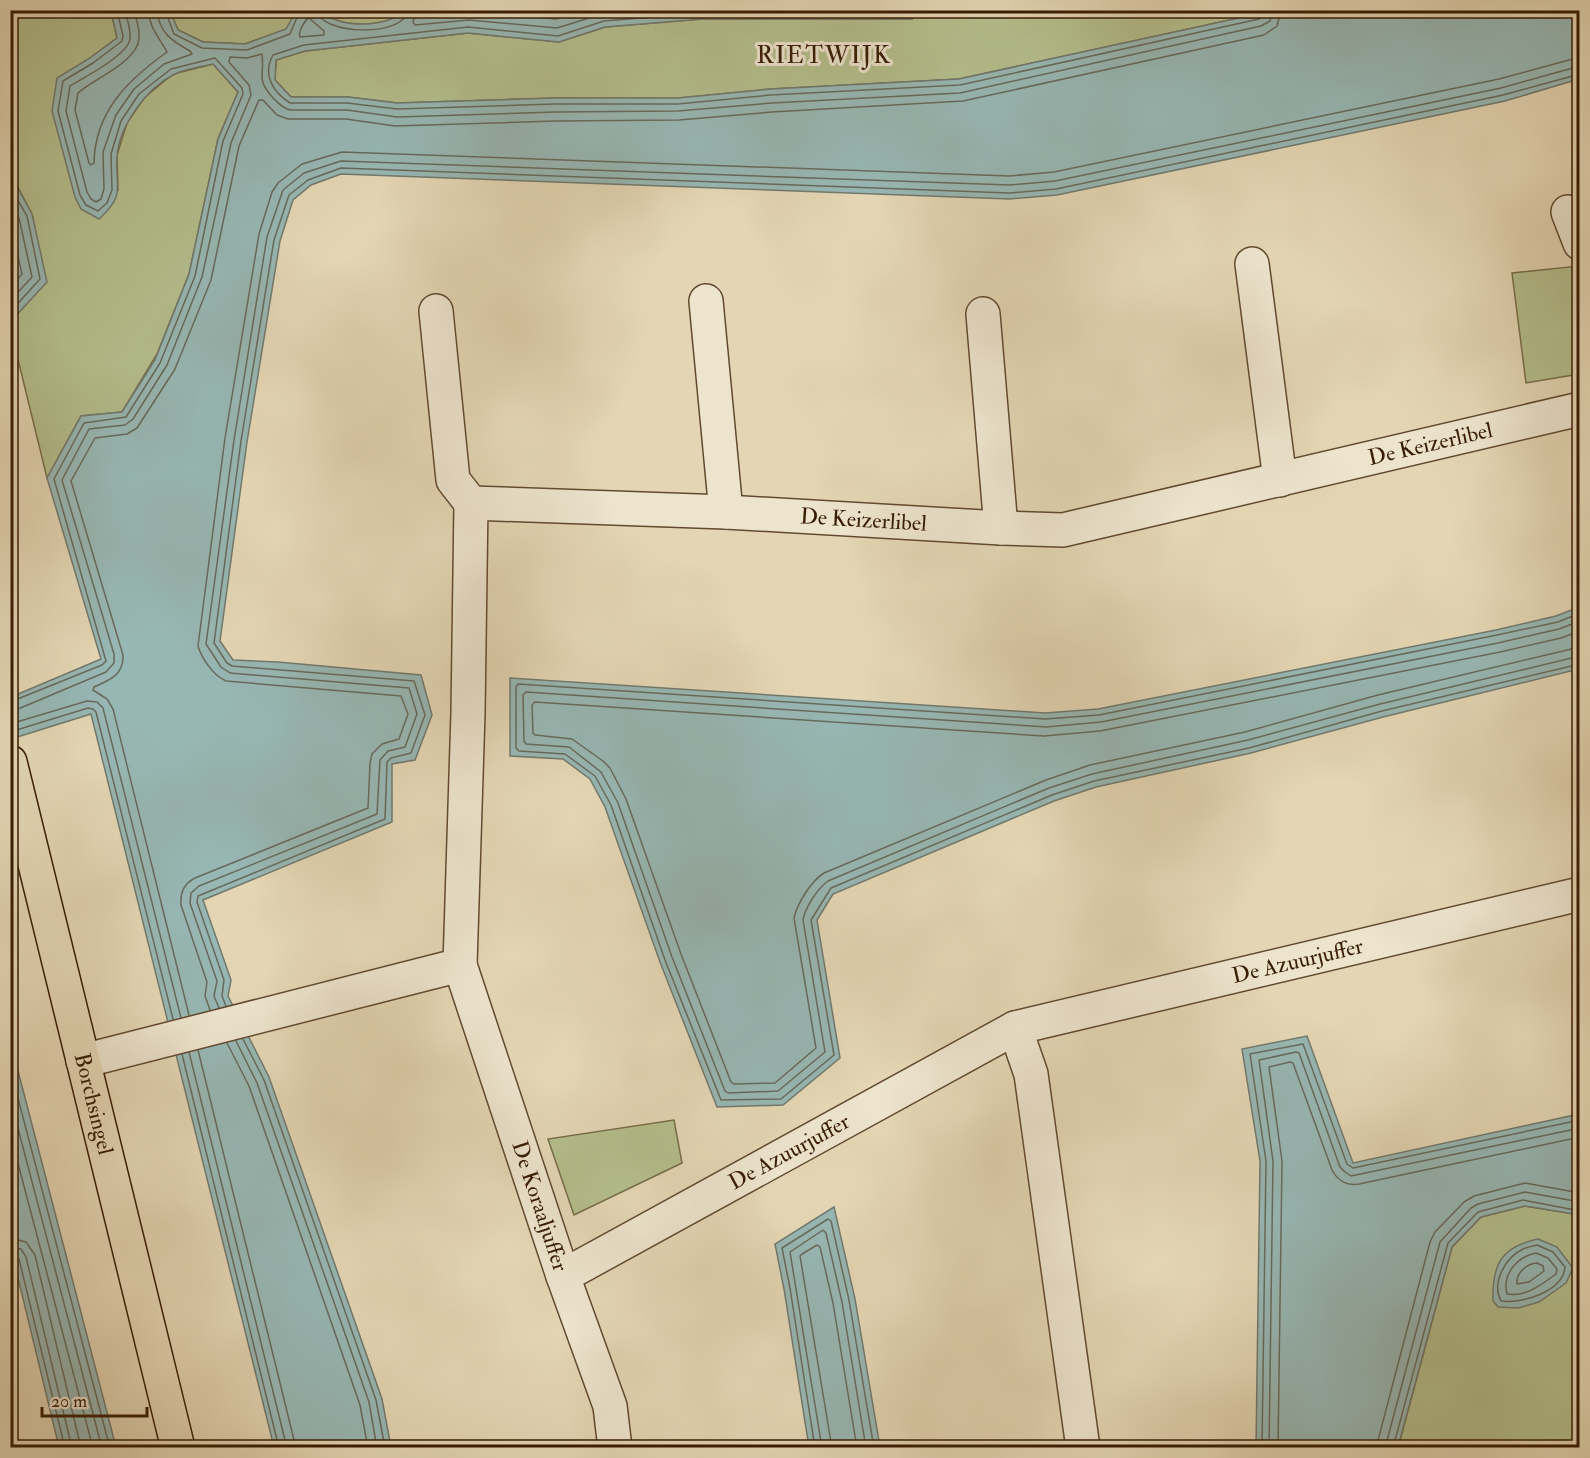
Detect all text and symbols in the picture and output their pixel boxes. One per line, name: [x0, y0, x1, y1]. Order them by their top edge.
district label: RIETWIJK: [757, 40, 892, 71]
street label: De Keizerlibel: [1365, 416, 1496, 472]
street label: De Keizerlibel: [799, 502, 928, 538]
street label: De Azuurjuffer: [1229, 932, 1367, 990]
street label: Borchsingel: [68, 1050, 120, 1158]
street label: De Azuurjuffer: [724, 1107, 855, 1196]
street label: De Koraaljuffer: [505, 1137, 575, 1276]
scale bar: [42, 1380, 147, 1418]
text: 20 m: [51, 1390, 87, 1413]

